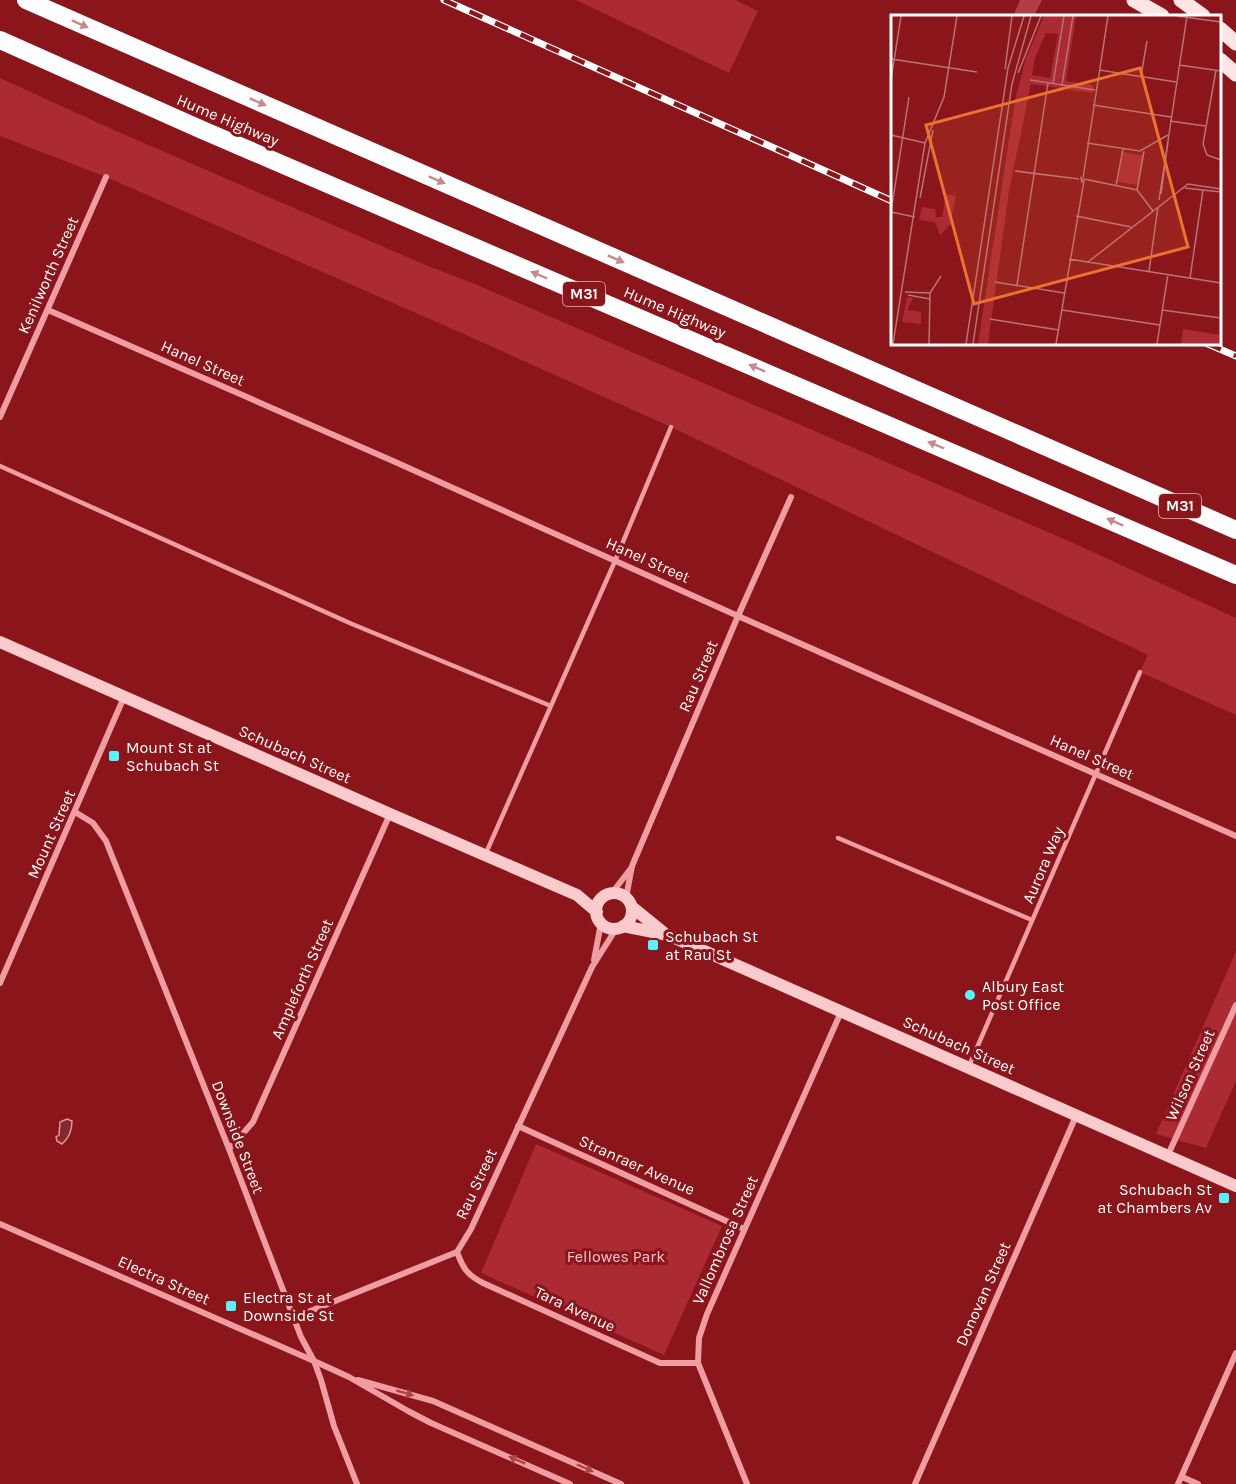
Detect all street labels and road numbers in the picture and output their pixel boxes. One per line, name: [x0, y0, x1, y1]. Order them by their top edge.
street label: Hume Highway: [174, 90, 283, 150]
street label: Kenilworth Street: [14, 213, 82, 337]
road number: M31: [563, 282, 605, 306]
street label: Hume Highway: [621, 282, 730, 342]
street label: Hanel Street: [158, 336, 248, 390]
road number: M31: [1159, 494, 1201, 518]
street label: Hanel Street: [603, 533, 693, 587]
street label: Rau Street: [674, 637, 722, 715]
street label: Schubach Street: [236, 721, 354, 787]
street label: Hanel Street: [1047, 730, 1137, 784]
street label: Mount Street: [23, 787, 79, 881]
street label: Aurora Way: [1018, 823, 1068, 906]
street label: Ampleforth Street: [267, 916, 337, 1042]
street label: Schubach Street: [900, 1012, 1018, 1078]
street label: Wilson Street: [1161, 1026, 1219, 1124]
street label: Downside Street: [208, 1078, 268, 1196]
street label: Stranraer Avenue: [576, 1131, 698, 1199]
street label: Rau Street: [451, 1146, 501, 1222]
street label: Vallombrosa Street: [688, 1173, 762, 1307]
street label: Donovan Street: [952, 1239, 1014, 1349]
street label: Electra Street: [115, 1251, 213, 1309]
street label: Tara Avenue: [532, 1282, 618, 1336]

